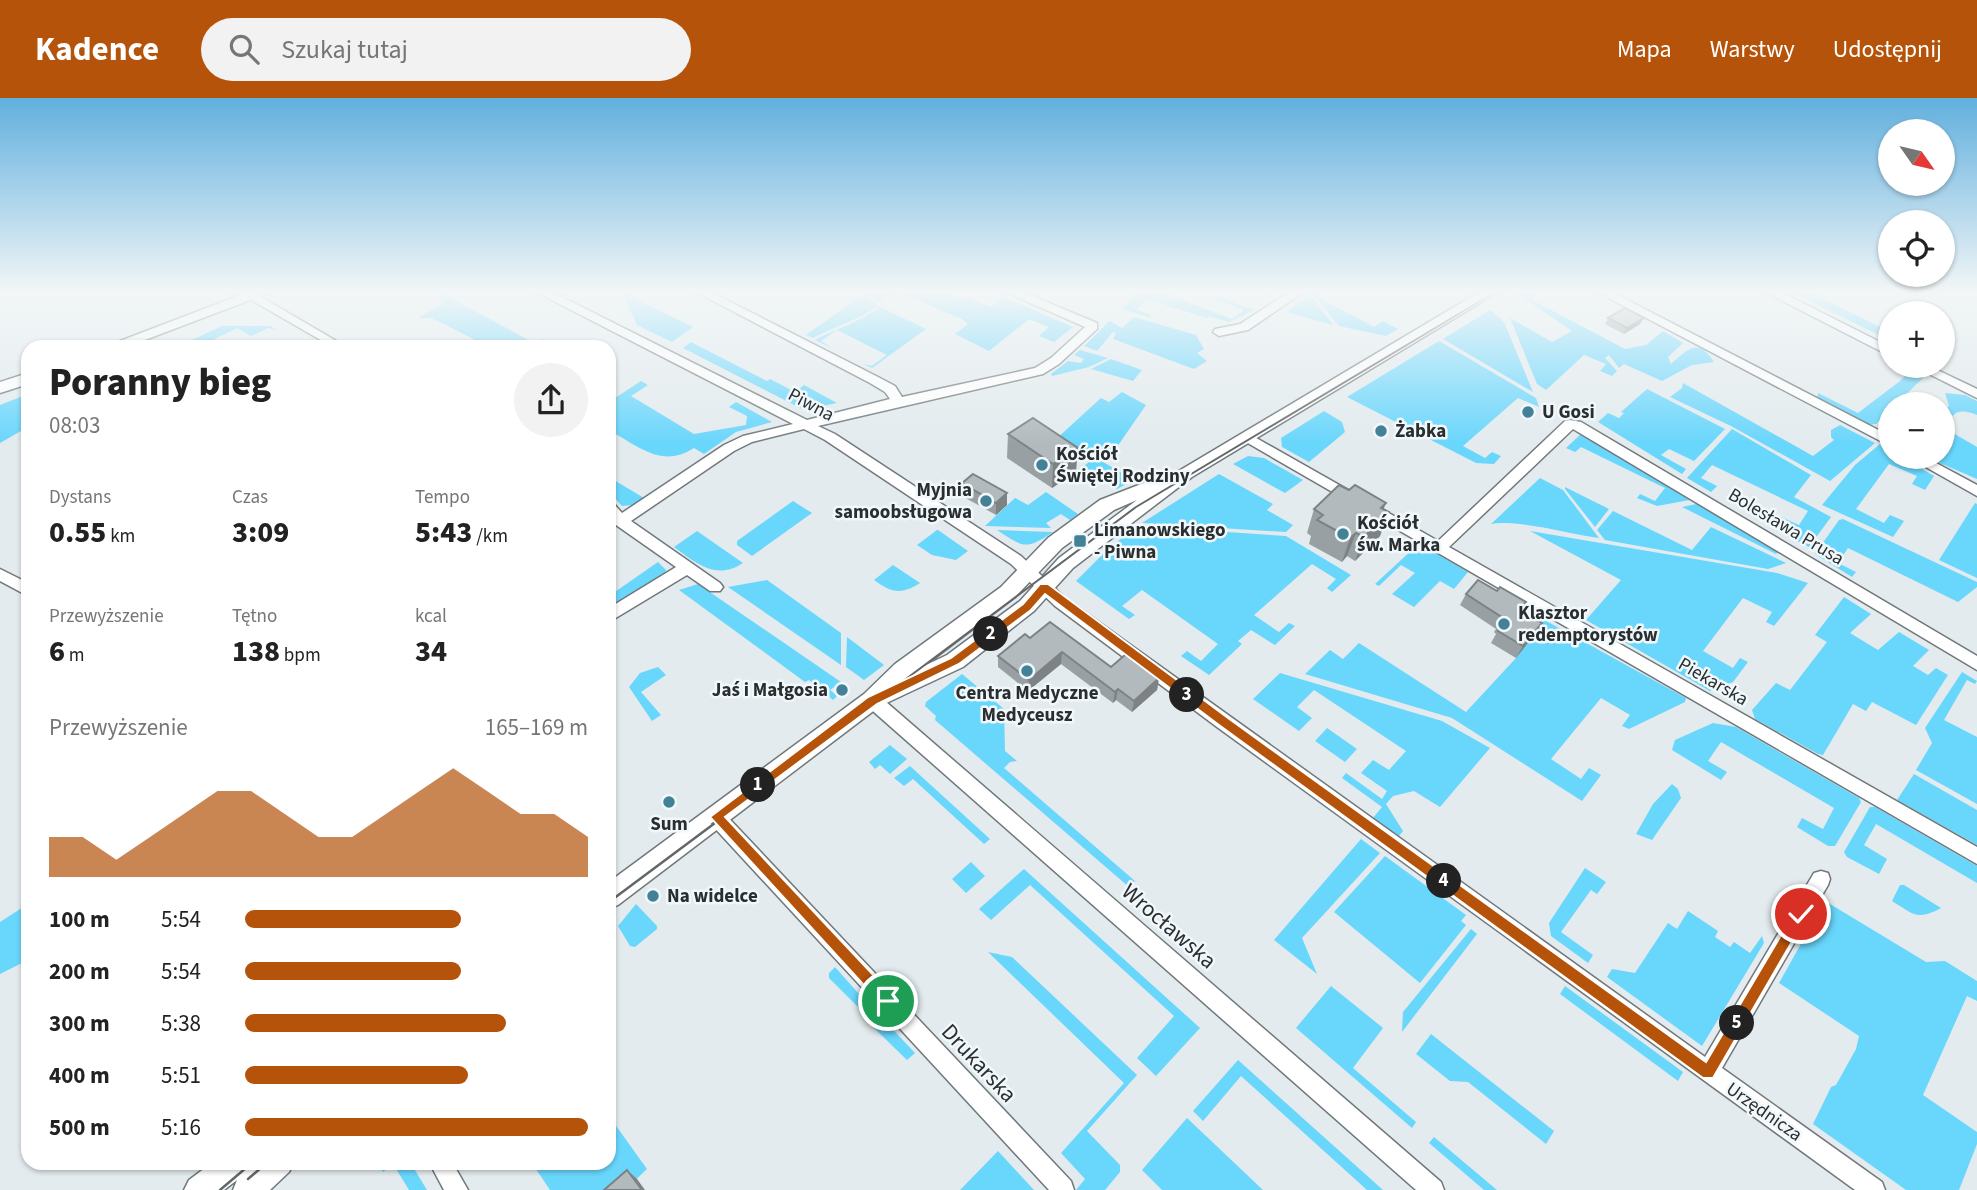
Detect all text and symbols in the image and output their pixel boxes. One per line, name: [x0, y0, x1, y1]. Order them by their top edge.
search box: [201, 18, 691, 81]
text: Kadence: [35, 26, 159, 73]
icon: search: [225, 30, 263, 68]
text: Szukaj tutaj: [281, 31, 408, 68]
text: Mapa: [1617, 32, 1672, 67]
text: Warstwy: [1710, 32, 1795, 67]
text: Udostępnij: [1833, 32, 1942, 67]
north arrow: [1878, 119, 1955, 196]
map controls: [1878, 119, 1955, 469]
button: locate: [1878, 210, 1955, 287]
button: +: [1878, 301, 1955, 378]
text: Poranny bieg: [49, 356, 271, 410]
button: share: [514, 363, 588, 437]
street label: Piwna: [783, 382, 839, 428]
button: −: [1878, 392, 1955, 469]
place label: U Gosi: [1542, 399, 1595, 426]
marker: U Gosi: [1520, 404, 1536, 420]
text: 08:03: [49, 409, 100, 442]
place label: Żabka: [1395, 418, 1446, 445]
marker: Żabka: [1373, 423, 1389, 439]
place label: Kościół Świętej Rodziny: [1056, 441, 1190, 490]
marker: Kościół Świętej Rodziny: [1034, 457, 1050, 473]
place label: Myjnia samoobsługowa: [835, 477, 972, 526]
street label: Bolesława Prusa: [1723, 482, 1849, 572]
text: Dystans: [49, 484, 111, 511]
text: Czas: [232, 484, 268, 511]
text: Tempo: [415, 484, 470, 511]
marker: Myjnia samoobsługowa: [978, 493, 994, 509]
place label: Kościół św. Marka: [1357, 510, 1440, 559]
text: 0.55: [49, 511, 106, 554]
text: 3:09: [232, 511, 289, 554]
text: 5:43: [415, 511, 472, 554]
place label: Limanowskiego - Piwna: [1094, 517, 1225, 566]
text: km: [106, 523, 135, 550]
text: /km: [472, 523, 508, 550]
marker: Kościół św. Marka: [1335, 526, 1351, 542]
marker: Limanowskiego - Piwna: [1072, 533, 1088, 549]
place label: Klasztor redemptorystów: [1518, 600, 1658, 649]
text: Przewyższenie: [49, 603, 164, 630]
text: Tętno: [232, 603, 277, 630]
text: kcal: [415, 603, 447, 630]
pin: 2: [974, 616, 1009, 652]
marker: Klasztor redemptorystów: [1496, 616, 1512, 632]
text: 2: [985, 620, 996, 647]
text: 6: [49, 630, 65, 673]
text: 138: [232, 630, 280, 673]
text: 34: [415, 630, 447, 673]
text: m: [65, 642, 85, 669]
text: bpm: [280, 642, 321, 669]
street label: Piekarska: [1673, 651, 1753, 713]
marker: Centra Medyczne Medyceusz: [1019, 663, 1035, 679]
place label: Jaś i Małgosia: [712, 677, 828, 704]
pin: 3: [1170, 678, 1204, 712]
place label: Centra Medyczne Medyceusz: [955, 680, 1099, 729]
text: 3: [1181, 681, 1192, 708]
marker: Jaś i Małgosia: [834, 682, 850, 698]
text: Przewyższenie: [49, 711, 188, 744]
text: 165–169 m: [485, 711, 588, 744]
pin: 1: [740, 768, 776, 802]
text: 1: [752, 771, 763, 798]
marker: Sum: [661, 794, 677, 810]
place label: Sum: [650, 811, 688, 838]
pin: 4: [1426, 864, 1462, 898]
text: 4: [1438, 867, 1449, 894]
street label: Wrocławska: [1114, 875, 1224, 977]
place label: Na widelce: [667, 883, 758, 910]
pin: [1771, 884, 1831, 944]
marker: Na widelce: [645, 888, 661, 904]
icon: check: [1782, 895, 1820, 933]
text: 100 m: [49, 903, 110, 936]
text: 5:54: [161, 903, 201, 936]
text: 200 m: [49, 955, 110, 988]
text: 5:54: [161, 955, 201, 988]
pin: [858, 971, 918, 1031]
icon: arrive: [869, 982, 907, 1020]
pin: 5: [1720, 1006, 1754, 1040]
text: 300 m: [49, 1007, 110, 1040]
text: 5:38: [161, 1007, 201, 1040]
text: 5: [1731, 1009, 1742, 1036]
street label: Drukarska: [934, 1016, 1024, 1110]
text: 400 m: [49, 1059, 110, 1092]
text: 5:51: [161, 1059, 201, 1092]
street label: Urzędnicza: [1720, 1076, 1808, 1148]
text: 500 m: [49, 1111, 110, 1144]
text: 5:16: [161, 1111, 201, 1144]

